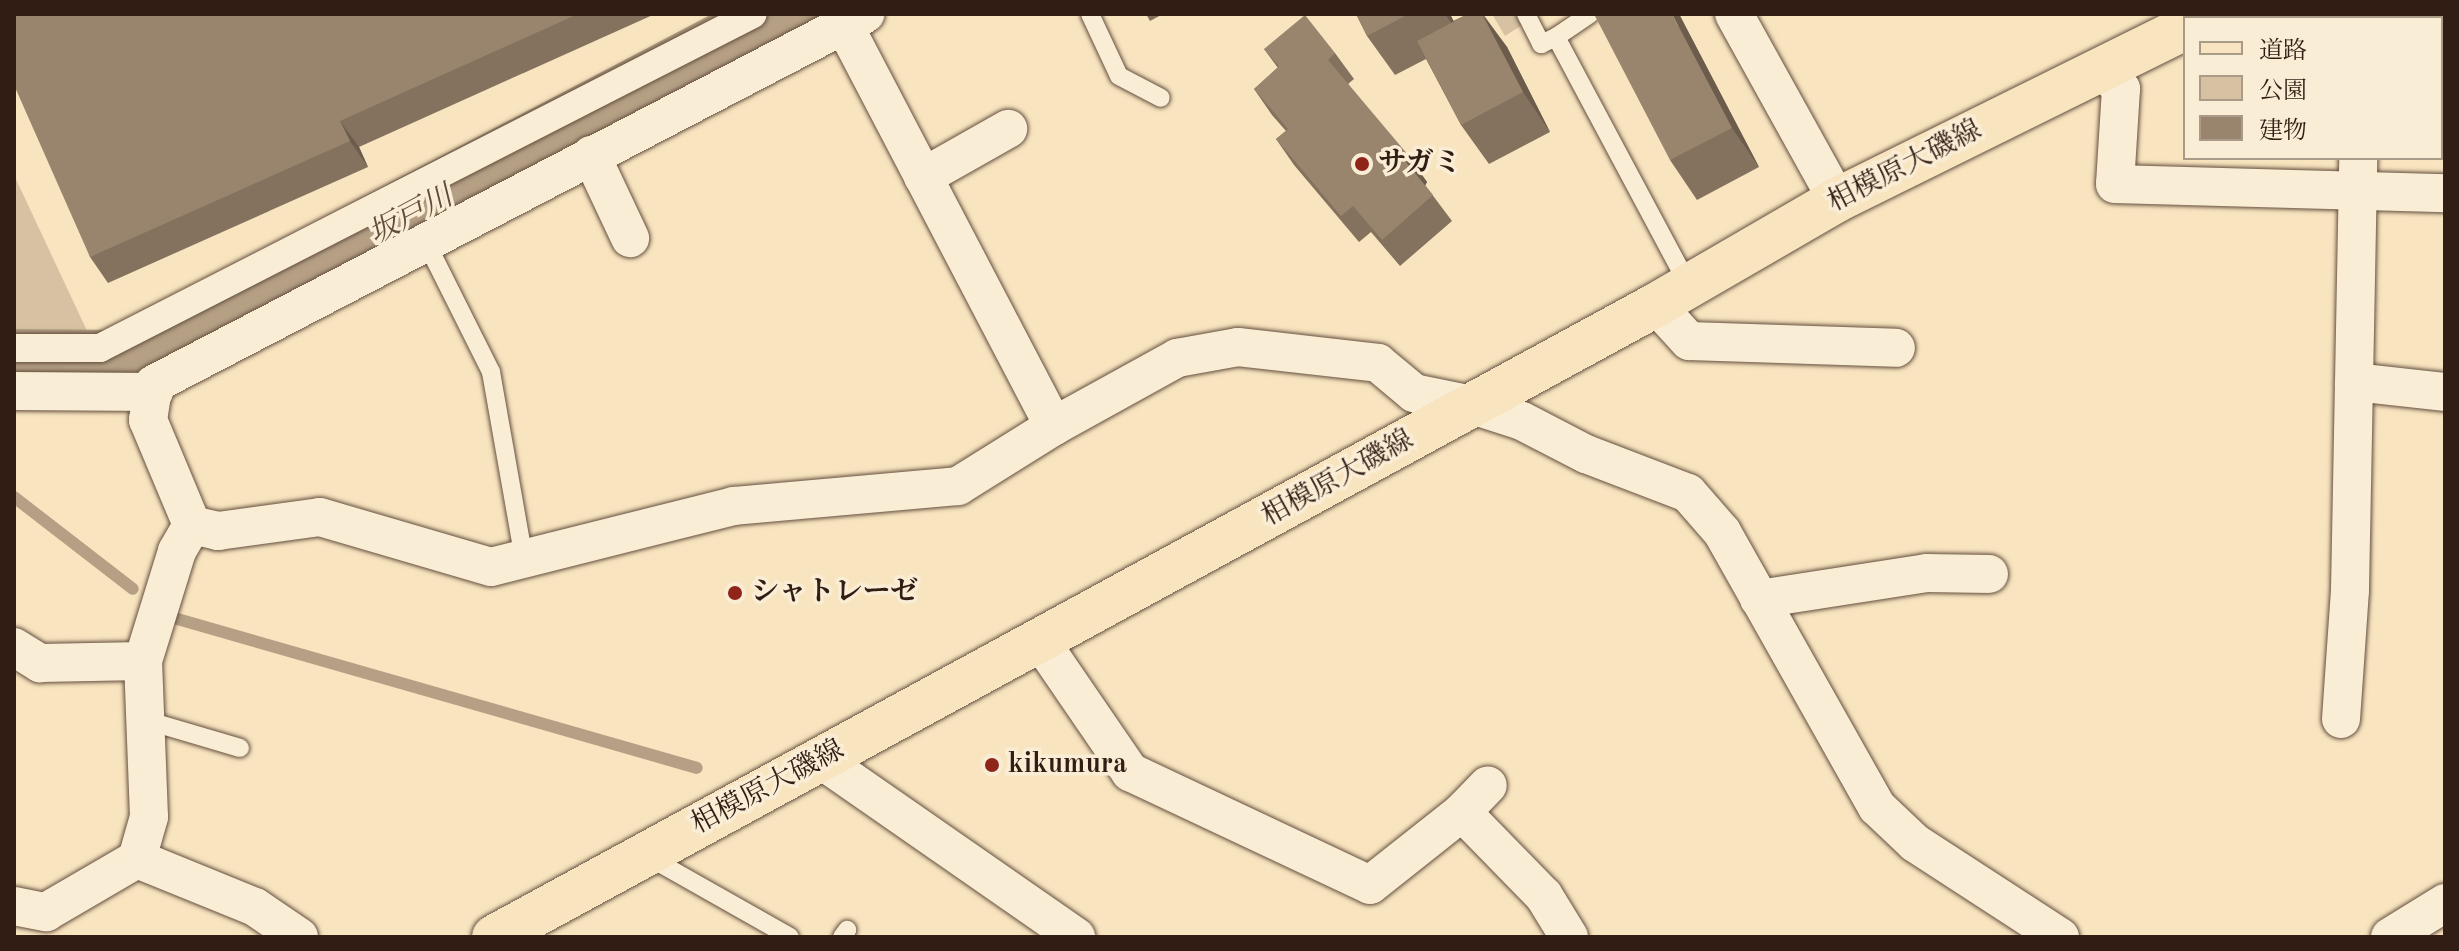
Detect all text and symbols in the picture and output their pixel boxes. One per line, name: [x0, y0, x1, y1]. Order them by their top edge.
legend: [2183, 16, 2443, 160]
text: 道路: [2259, 40, 2307, 64]
text: 公園: [2259, 80, 2307, 104]
street label: 相模原大磯線: [1823, 114, 1987, 220]
text: 建物: [2259, 120, 2307, 144]
place label: サガミ: [1378, 147, 1462, 181]
marker: サガミ: [1353, 155, 1371, 173]
water label: 坂戸川: [363, 179, 459, 253]
street label: 相模原大磯線: [1256, 424, 1420, 534]
place label: シャトレーゼ: [751, 576, 919, 610]
marker: シャトレーゼ: [726, 584, 744, 602]
street label: 相模原大磯線: [686, 734, 850, 842]
place label: kikumura: [1008, 748, 1127, 782]
marker: kikumura: [983, 756, 1001, 774]

